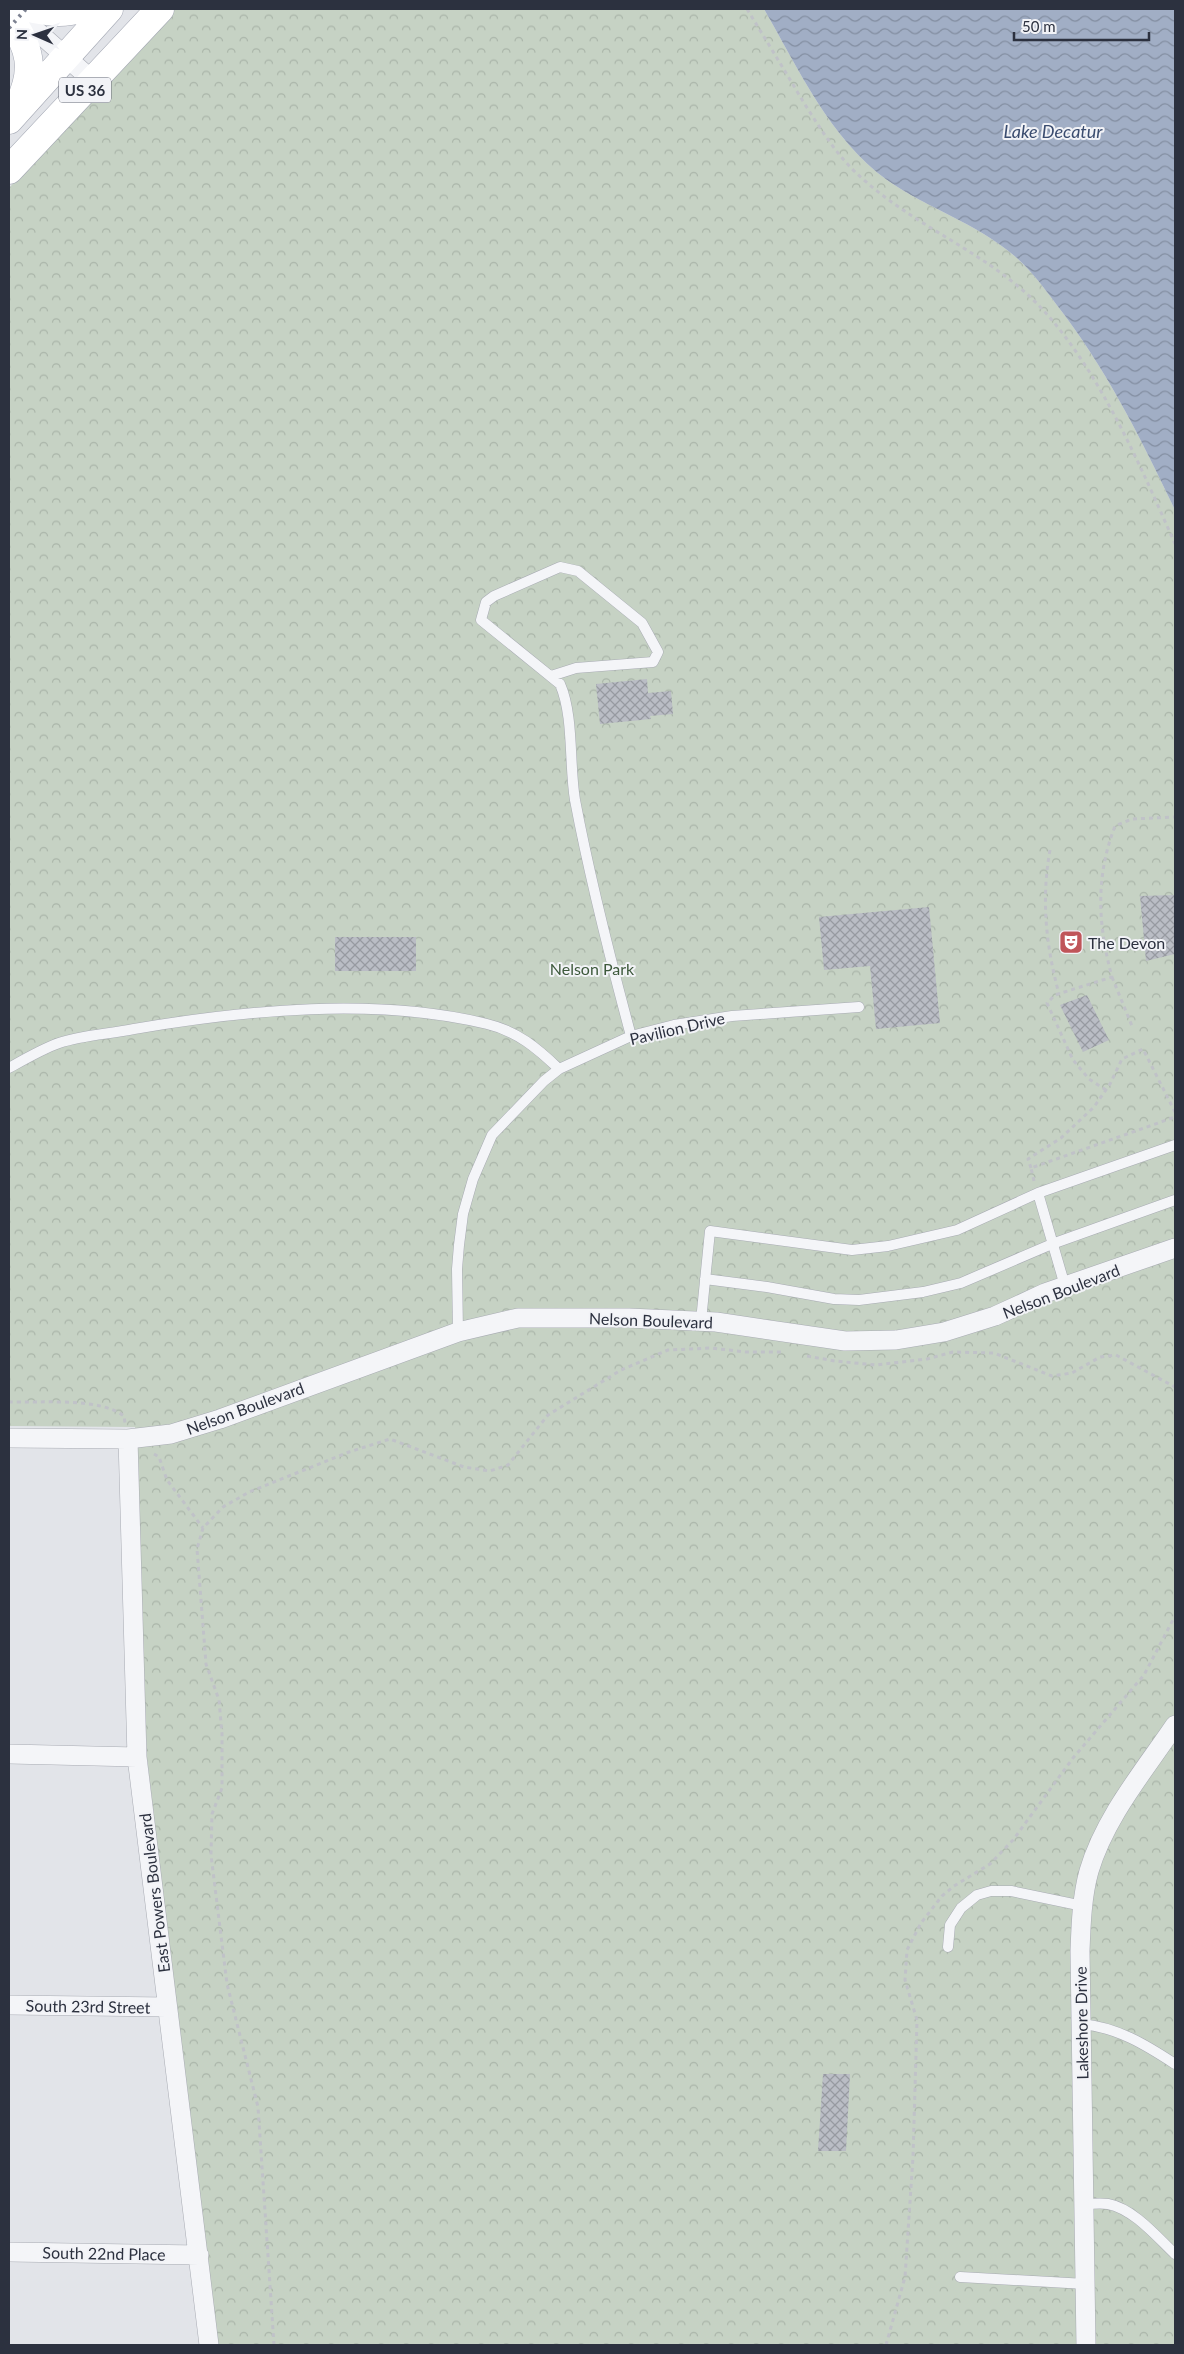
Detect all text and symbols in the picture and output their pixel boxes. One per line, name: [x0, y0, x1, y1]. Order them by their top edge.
north arrow: [10, 10, 60, 60]
scale bar: [1014, 10, 1149, 42]
text: 50 m: [1022, 17, 1056, 35]
text: N: [13, 29, 30, 40]
road number: US 36: [59, 78, 111, 102]
water label: Lake Decatur: [1004, 120, 1103, 142]
theatre icon: The Devon: [1058, 929, 1084, 955]
place label: The Devon: [1088, 933, 1165, 952]
park label: Nelson Park: [550, 959, 635, 978]
street label: Pavilion Drive: [628, 1008, 726, 1048]
street label: Nelson Boulevard: [1000, 1260, 1122, 1322]
street label: Nelson Boulevard: [589, 1308, 713, 1332]
street label: Nelson Boulevard: [183, 1378, 307, 1438]
street label: East Powers Boulevard: [135, 1812, 173, 1974]
street label: Lakeshore Drive: [1071, 1966, 1091, 2080]
street label: South 23rd Street: [26, 1995, 151, 2017]
street label: South 22nd Place: [42, 2242, 166, 2264]

